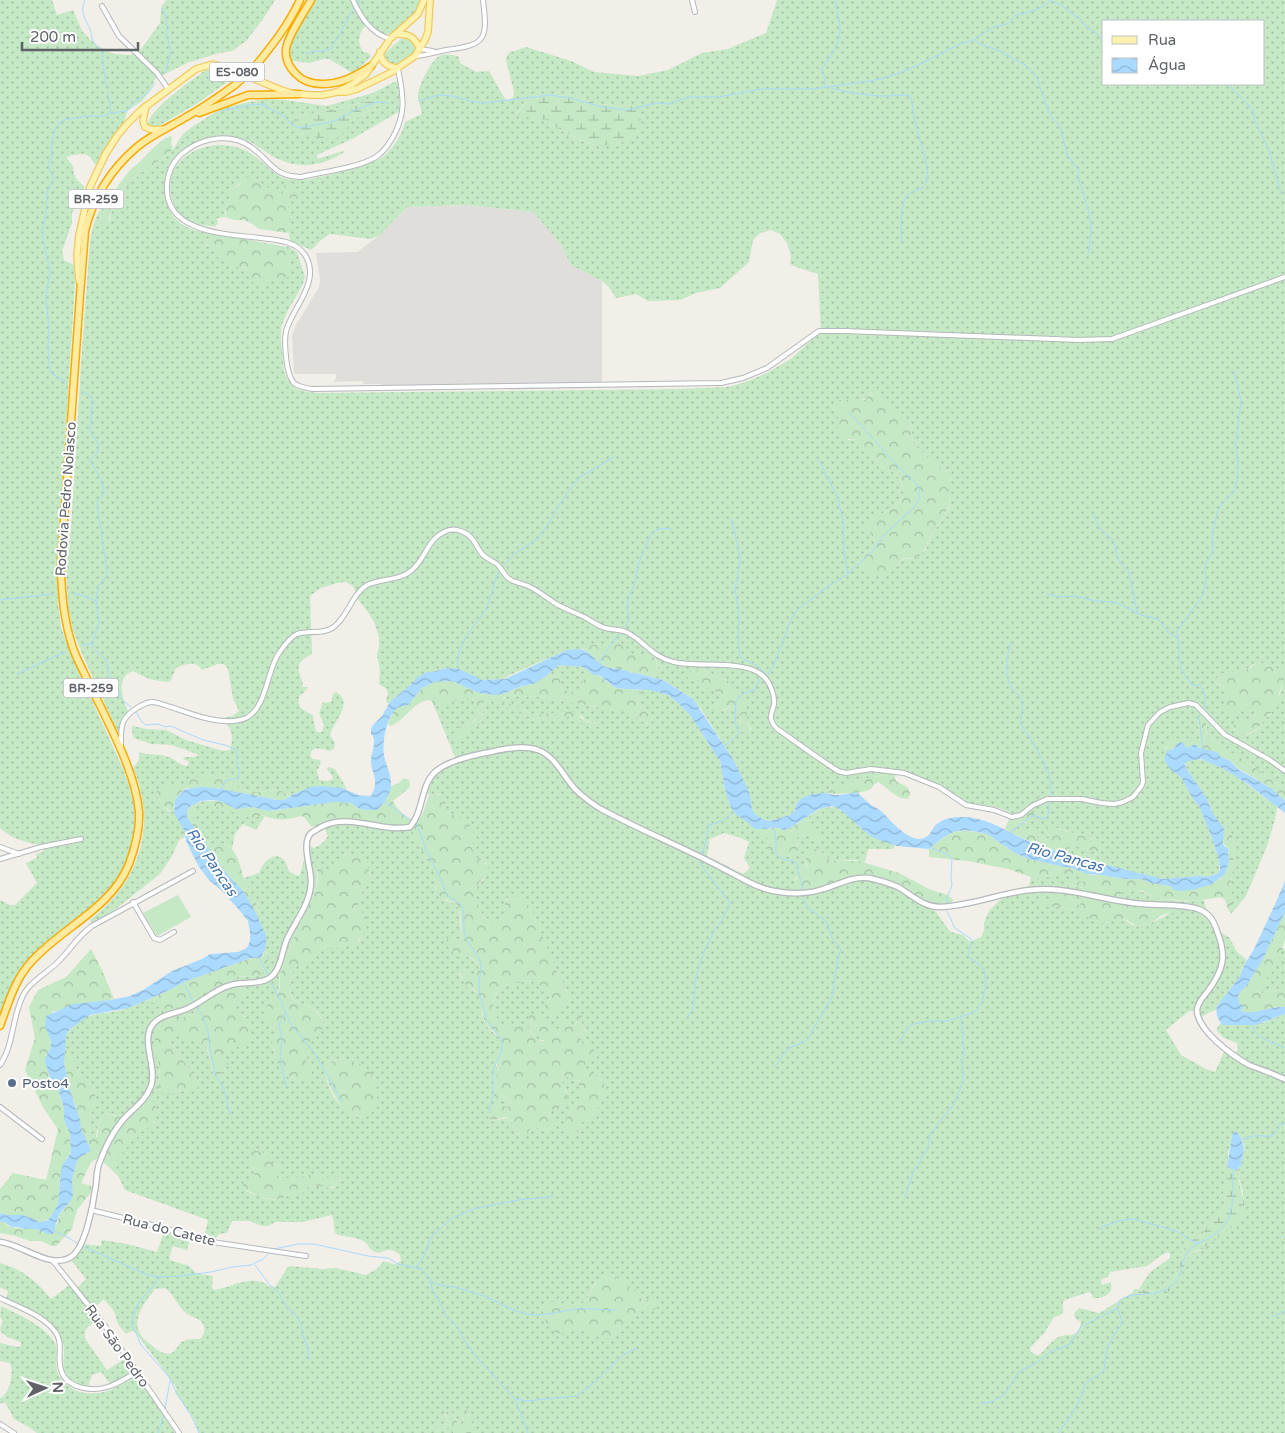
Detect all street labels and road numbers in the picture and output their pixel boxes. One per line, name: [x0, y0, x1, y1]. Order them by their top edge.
road number: ES-080: [210, 62, 264, 82]
road number: BR-259: [68, 190, 124, 208]
street label: Rodovia Pedro Nolasco: [52, 421, 80, 577]
road number: BR-259: [64, 678, 118, 698]
street label: Rua do Catete: [121, 1210, 217, 1250]
street label: Rua São Pedro: [81, 1301, 153, 1391]

